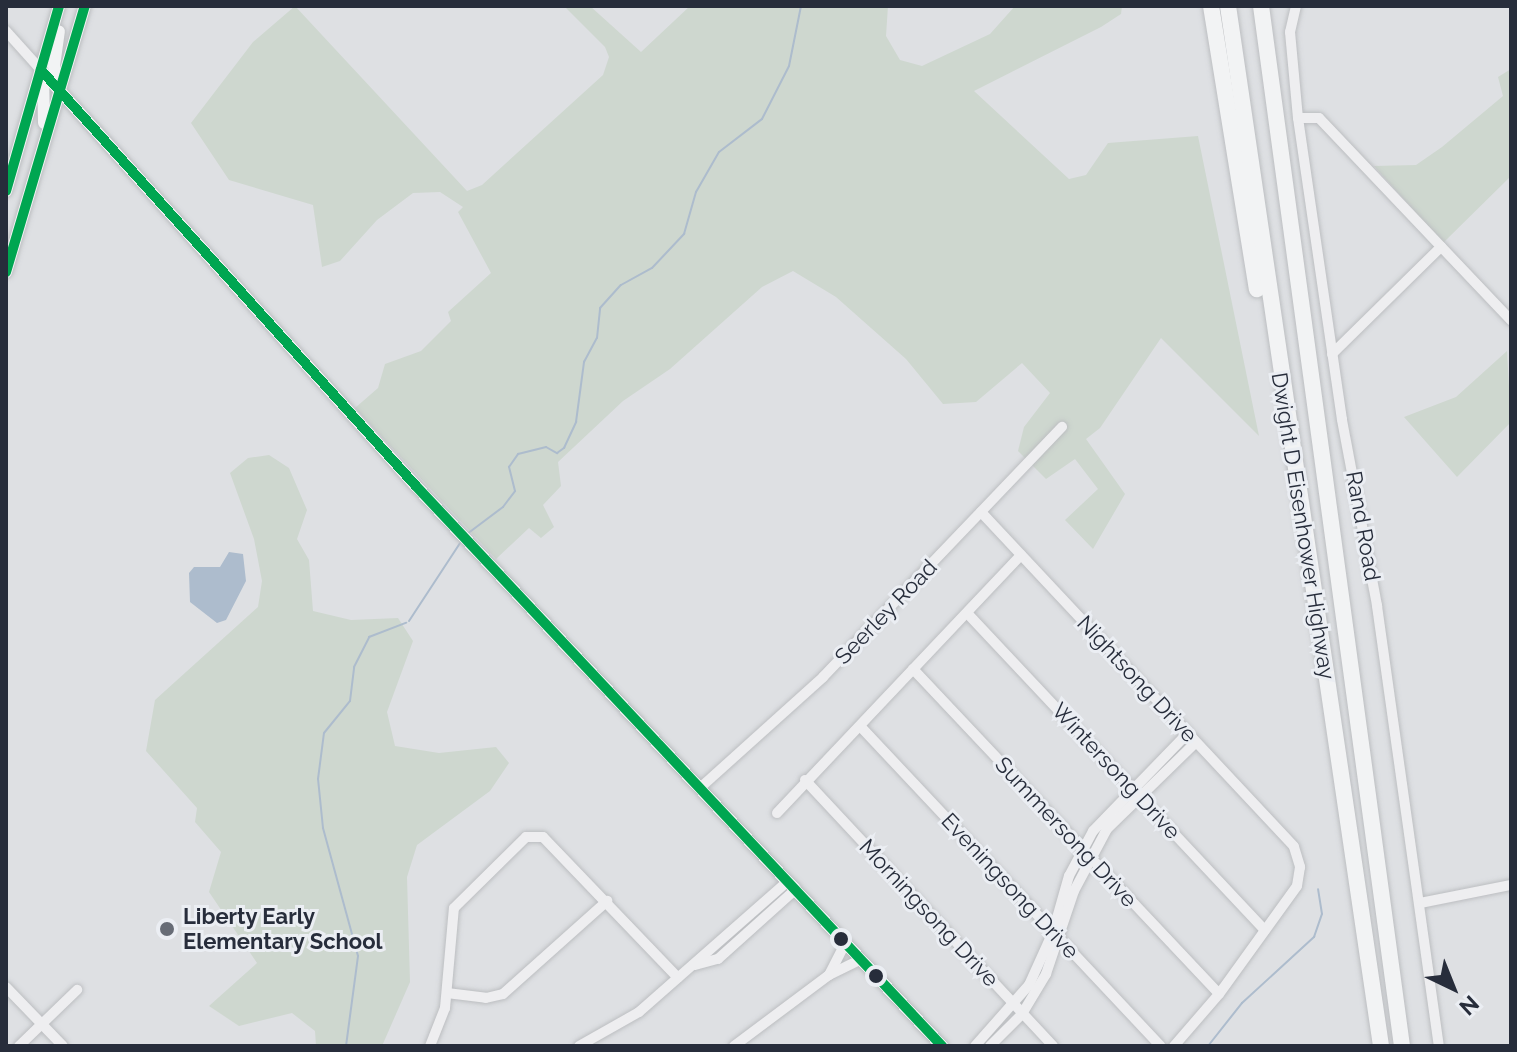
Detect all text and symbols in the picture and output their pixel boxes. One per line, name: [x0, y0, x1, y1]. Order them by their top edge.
street label: Dwight D Eisenhower Highway: [1266, 370, 1340, 682]
street label: Rand Road: [1340, 469, 1386, 583]
street label: Seerley Road: [829, 554, 943, 670]
street label: Nightsong Drive: [1072, 610, 1202, 748]
street label: Wintersong Drive: [1046, 697, 1186, 845]
street label: Summersong Drive: [990, 751, 1142, 913]
street label: Eveningsong Drive: [936, 808, 1084, 964]
street label: Morningsong Drive: [854, 834, 1004, 992]
place label: Liberty Early Elementary School: [183, 903, 383, 954]
marker: Liberty Early Elementary School: [158, 920, 176, 938]
unlabelled marker: [833, 931, 849, 947]
north arrow: [1413, 948, 1493, 1028]
unlabelled marker: [868, 968, 884, 984]
text: N: [1454, 990, 1484, 1021]

